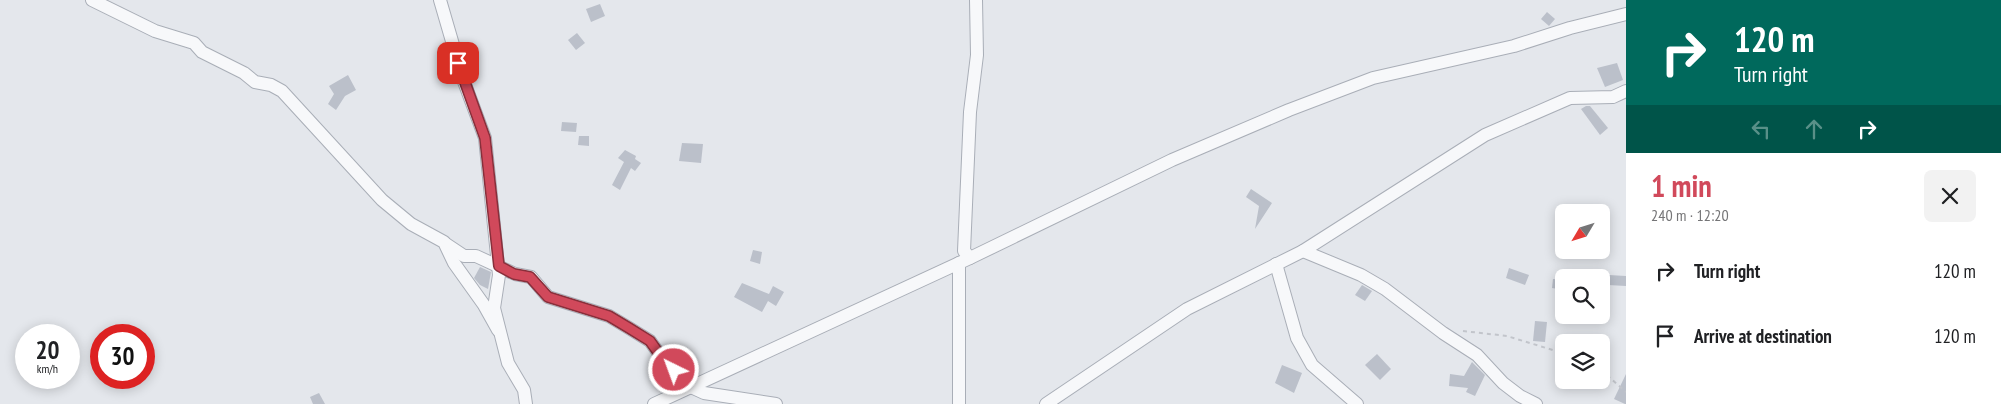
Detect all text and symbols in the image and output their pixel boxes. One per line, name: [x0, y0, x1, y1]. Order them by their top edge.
text: 120 m: [1734, 16, 1815, 62]
icon: right: [1651, 20, 1716, 85]
pin: [437, 42, 479, 84]
icon: arrive: [444, 49, 472, 77]
text: Turn right: [1734, 60, 1808, 88]
icon: left: [1747, 115, 1775, 143]
icon: ahead: [1800, 115, 1828, 143]
icon: right: [1853, 115, 1881, 143]
text: 1 min: [1651, 166, 1712, 205]
button: close: [1924, 170, 1976, 222]
north arrow: [1555, 204, 1610, 259]
map controls: [1555, 204, 1610, 389]
text: 240 m · 12:20: [1651, 205, 1729, 225]
icon: right: [1651, 257, 1679, 285]
text: Turn right: [1694, 259, 1760, 283]
text: 120 m: [1934, 259, 1976, 283]
button: search: [1555, 269, 1610, 324]
icon: arrive: [1651, 322, 1679, 350]
speed limit sign: 30: [90, 324, 155, 389]
text: Arrive at destination: [1694, 324, 1832, 348]
text: 120 m: [1934, 324, 1976, 348]
text: 20: [36, 334, 59, 366]
button: layers: [1555, 334, 1610, 389]
position arrow: [647, 343, 699, 395]
text: km/h: [37, 361, 58, 376]

